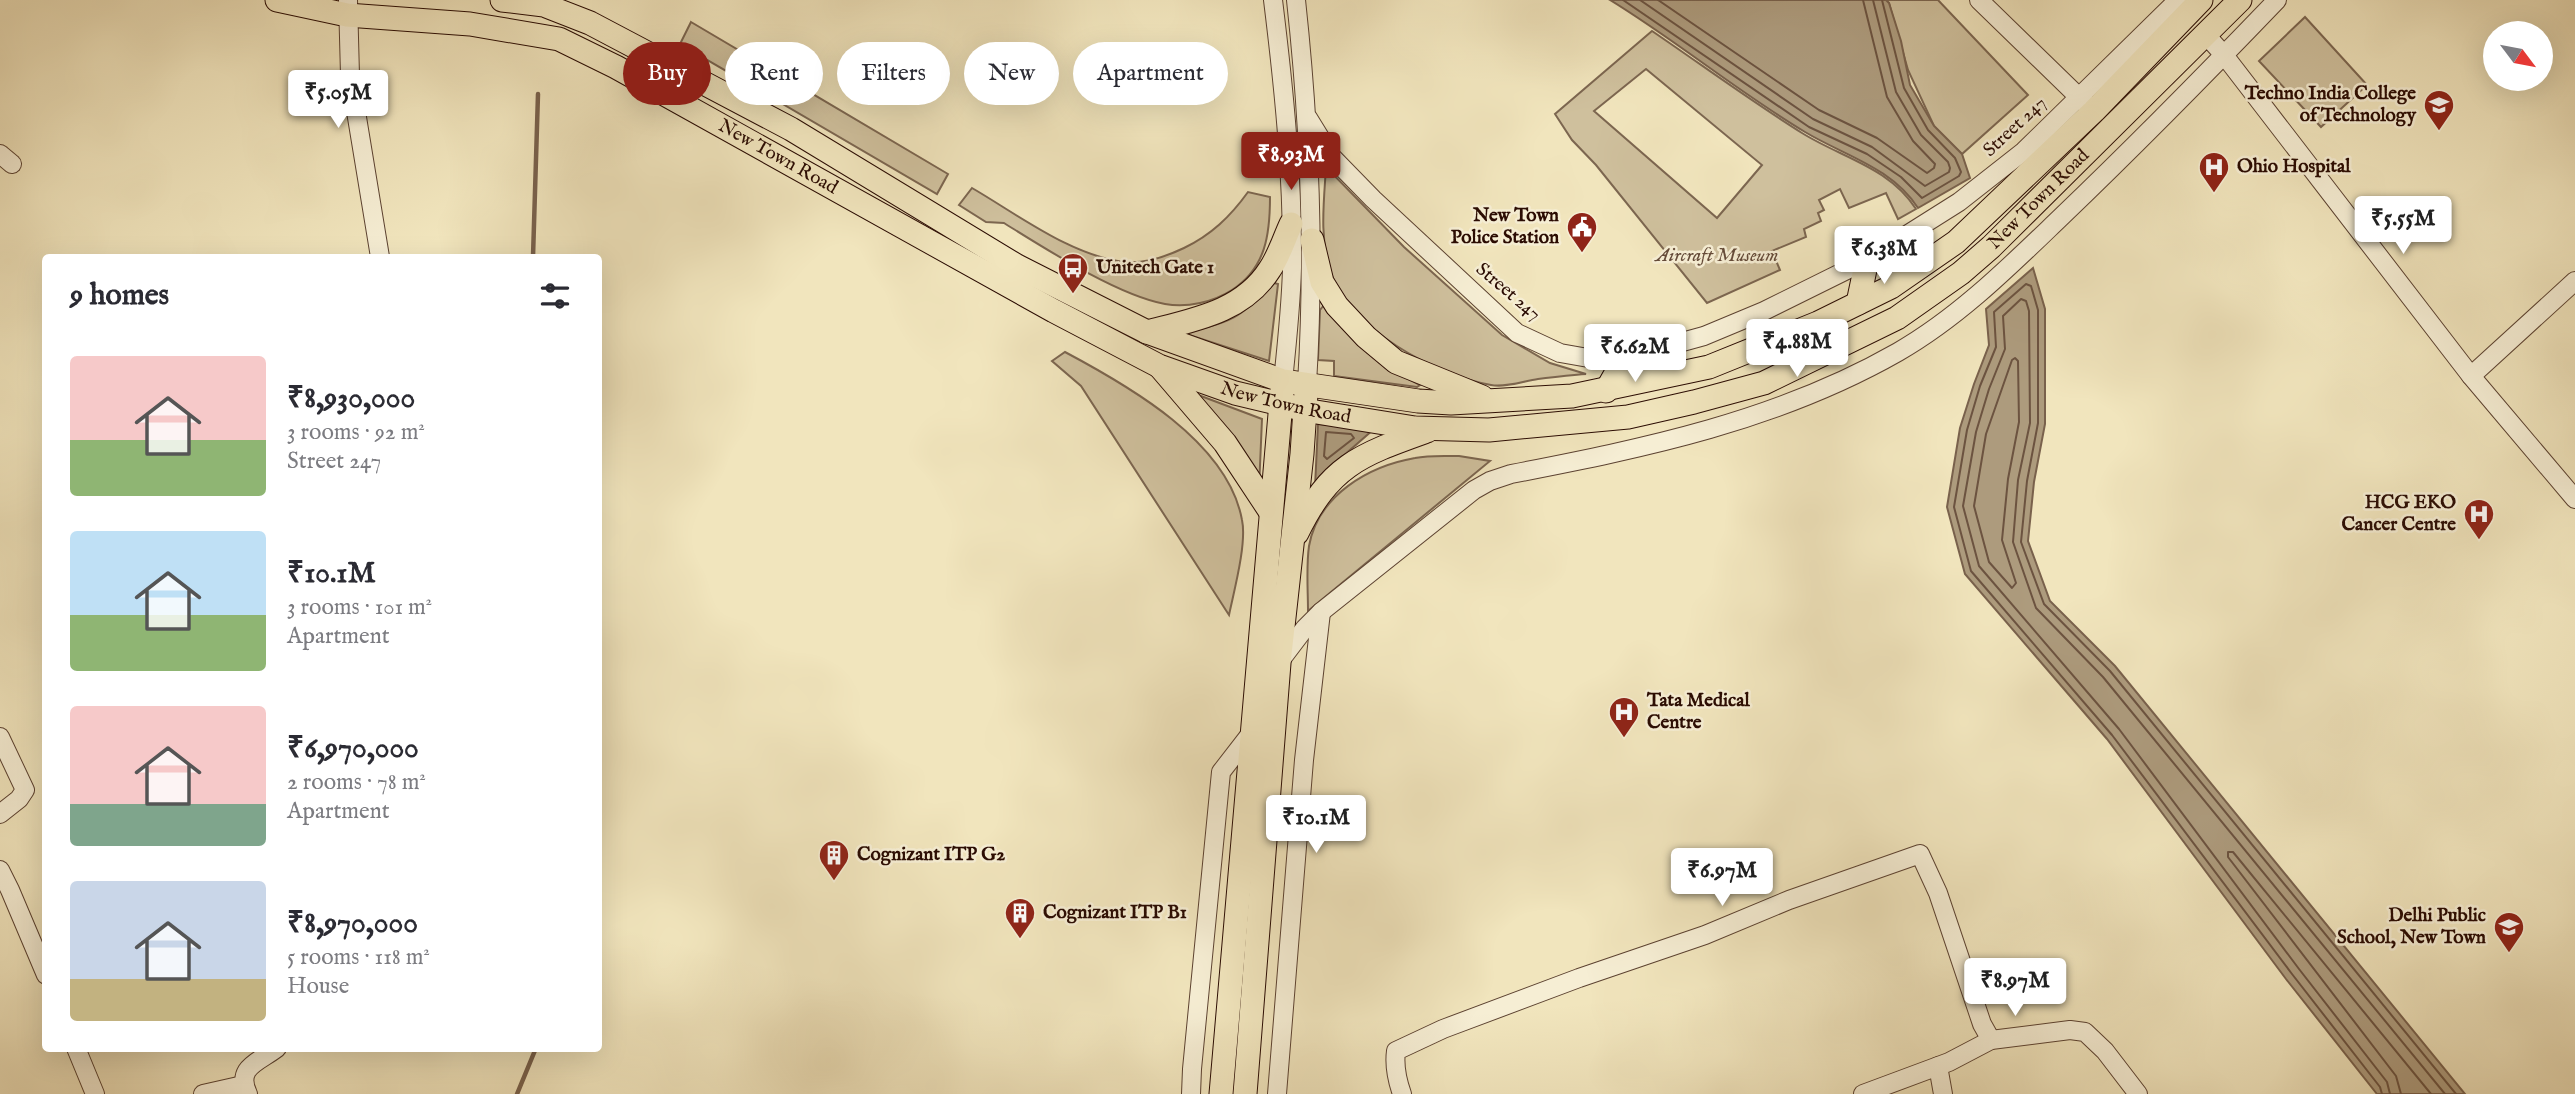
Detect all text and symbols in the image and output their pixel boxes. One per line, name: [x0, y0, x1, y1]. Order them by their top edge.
north arrow: [2483, 21, 2553, 91]
map controls: [2483, 21, 2553, 91]
chip: Buy: [623, 42, 711, 105]
chip: Rent: [725, 42, 823, 105]
chip: Filters: [837, 42, 950, 105]
chip: New: [964, 42, 1059, 105]
chip: Apartment: [1073, 42, 1228, 105]
pin: ₹5.05M: [281, 71, 395, 130]
text: ₹5.05M: [304, 78, 372, 107]
place label: Techno India College of Technology: [2244, 82, 2417, 128]
school or university icon: Techno India College of Technology: [2422, 88, 2456, 132]
street label: Street 247: [1978, 92, 2052, 162]
street label: New Town Road: [714, 114, 843, 201]
pin: ₹8.93M: [1234, 132, 1348, 192]
text: ₹8.93M: [1257, 140, 1325, 169]
street label: New Town Road: [1983, 143, 2095, 255]
hospital icon: Ohio Hospital: [2197, 150, 2231, 194]
place label: Ohio Hospital: [2237, 155, 2351, 179]
pin: ₹5.55M: [2346, 196, 2460, 256]
place label: New Town Police Station: [1451, 204, 1559, 250]
text: ₹5.55M: [2371, 204, 2435, 233]
public building icon: New Town Police Station: [1565, 210, 1599, 254]
pin: ₹6.38M: [1827, 226, 1941, 286]
text: ₹6.38M: [1850, 234, 1918, 263]
park label: Aircraft Museum: [1654, 244, 1778, 268]
bus stop icon: Unitech Gate 1: [1056, 251, 1090, 295]
place label: Unitech Gate 1: [1095, 256, 1214, 280]
street label: Street 247: [1470, 258, 1546, 326]
text: 9 homes: [70, 277, 169, 315]
icon: filters: [536, 277, 574, 315]
pin: ₹4.88M: [1740, 320, 1854, 379]
pin: ₹6.62M: [1578, 324, 1692, 384]
text: ₹4.88M: [1762, 327, 1832, 356]
text: ₹6.62M: [1600, 332, 1670, 361]
street label: New Town Road: [1217, 377, 1353, 430]
text: ₹8,930,000: [287, 380, 415, 418]
icon: home: [126, 384, 210, 468]
text: 3 rooms · 92 m²: [287, 418, 425, 447]
text: Street 247: [287, 447, 381, 476]
place label: HCG EKO Cancer Centre: [2341, 491, 2456, 537]
hospital icon: HCG EKO Cancer Centre: [2462, 497, 2496, 541]
text: ₹10.1M: [287, 555, 376, 593]
icon: home: [126, 559, 210, 643]
text: 3 rooms · 101 m²: [287, 593, 432, 622]
text: Apartment: [287, 622, 390, 651]
place label: Tata Medical Centre: [1646, 689, 1750, 735]
hospital icon: Tata Medical Centre: [1607, 695, 1641, 739]
text: ₹6,970,000: [287, 730, 419, 768]
icon: home: [126, 734, 210, 818]
text: 2 rooms · 78 m²: [287, 768, 426, 797]
pin: ₹10.1M: [1259, 796, 1373, 855]
text: Apartment: [287, 797, 390, 826]
text: ₹10.1M: [1282, 803, 1350, 832]
building icon: Cognizant ITP G2: [817, 838, 851, 882]
place label: Cognizant ITP G2: [857, 843, 1005, 867]
pin: ₹6.97M: [1665, 848, 1779, 908]
text: ₹6.97M: [1687, 856, 1757, 885]
building icon: Cognizant ITP B1: [1003, 896, 1037, 940]
place label: Cognizant ITP B1: [1043, 901, 1187, 925]
place label: Delhi Public School, New Town: [2337, 904, 2486, 950]
text: ₹8,970,000: [287, 905, 418, 943]
icon: home: [126, 909, 210, 993]
school or university icon: Delhi Public School, New Town: [2492, 910, 2526, 954]
text: 5 rooms · 118 m²: [287, 943, 430, 972]
pin: ₹8.97M: [1958, 958, 2072, 1018]
text: ₹8.97M: [1980, 966, 2050, 995]
text: House: [287, 972, 349, 1001]

